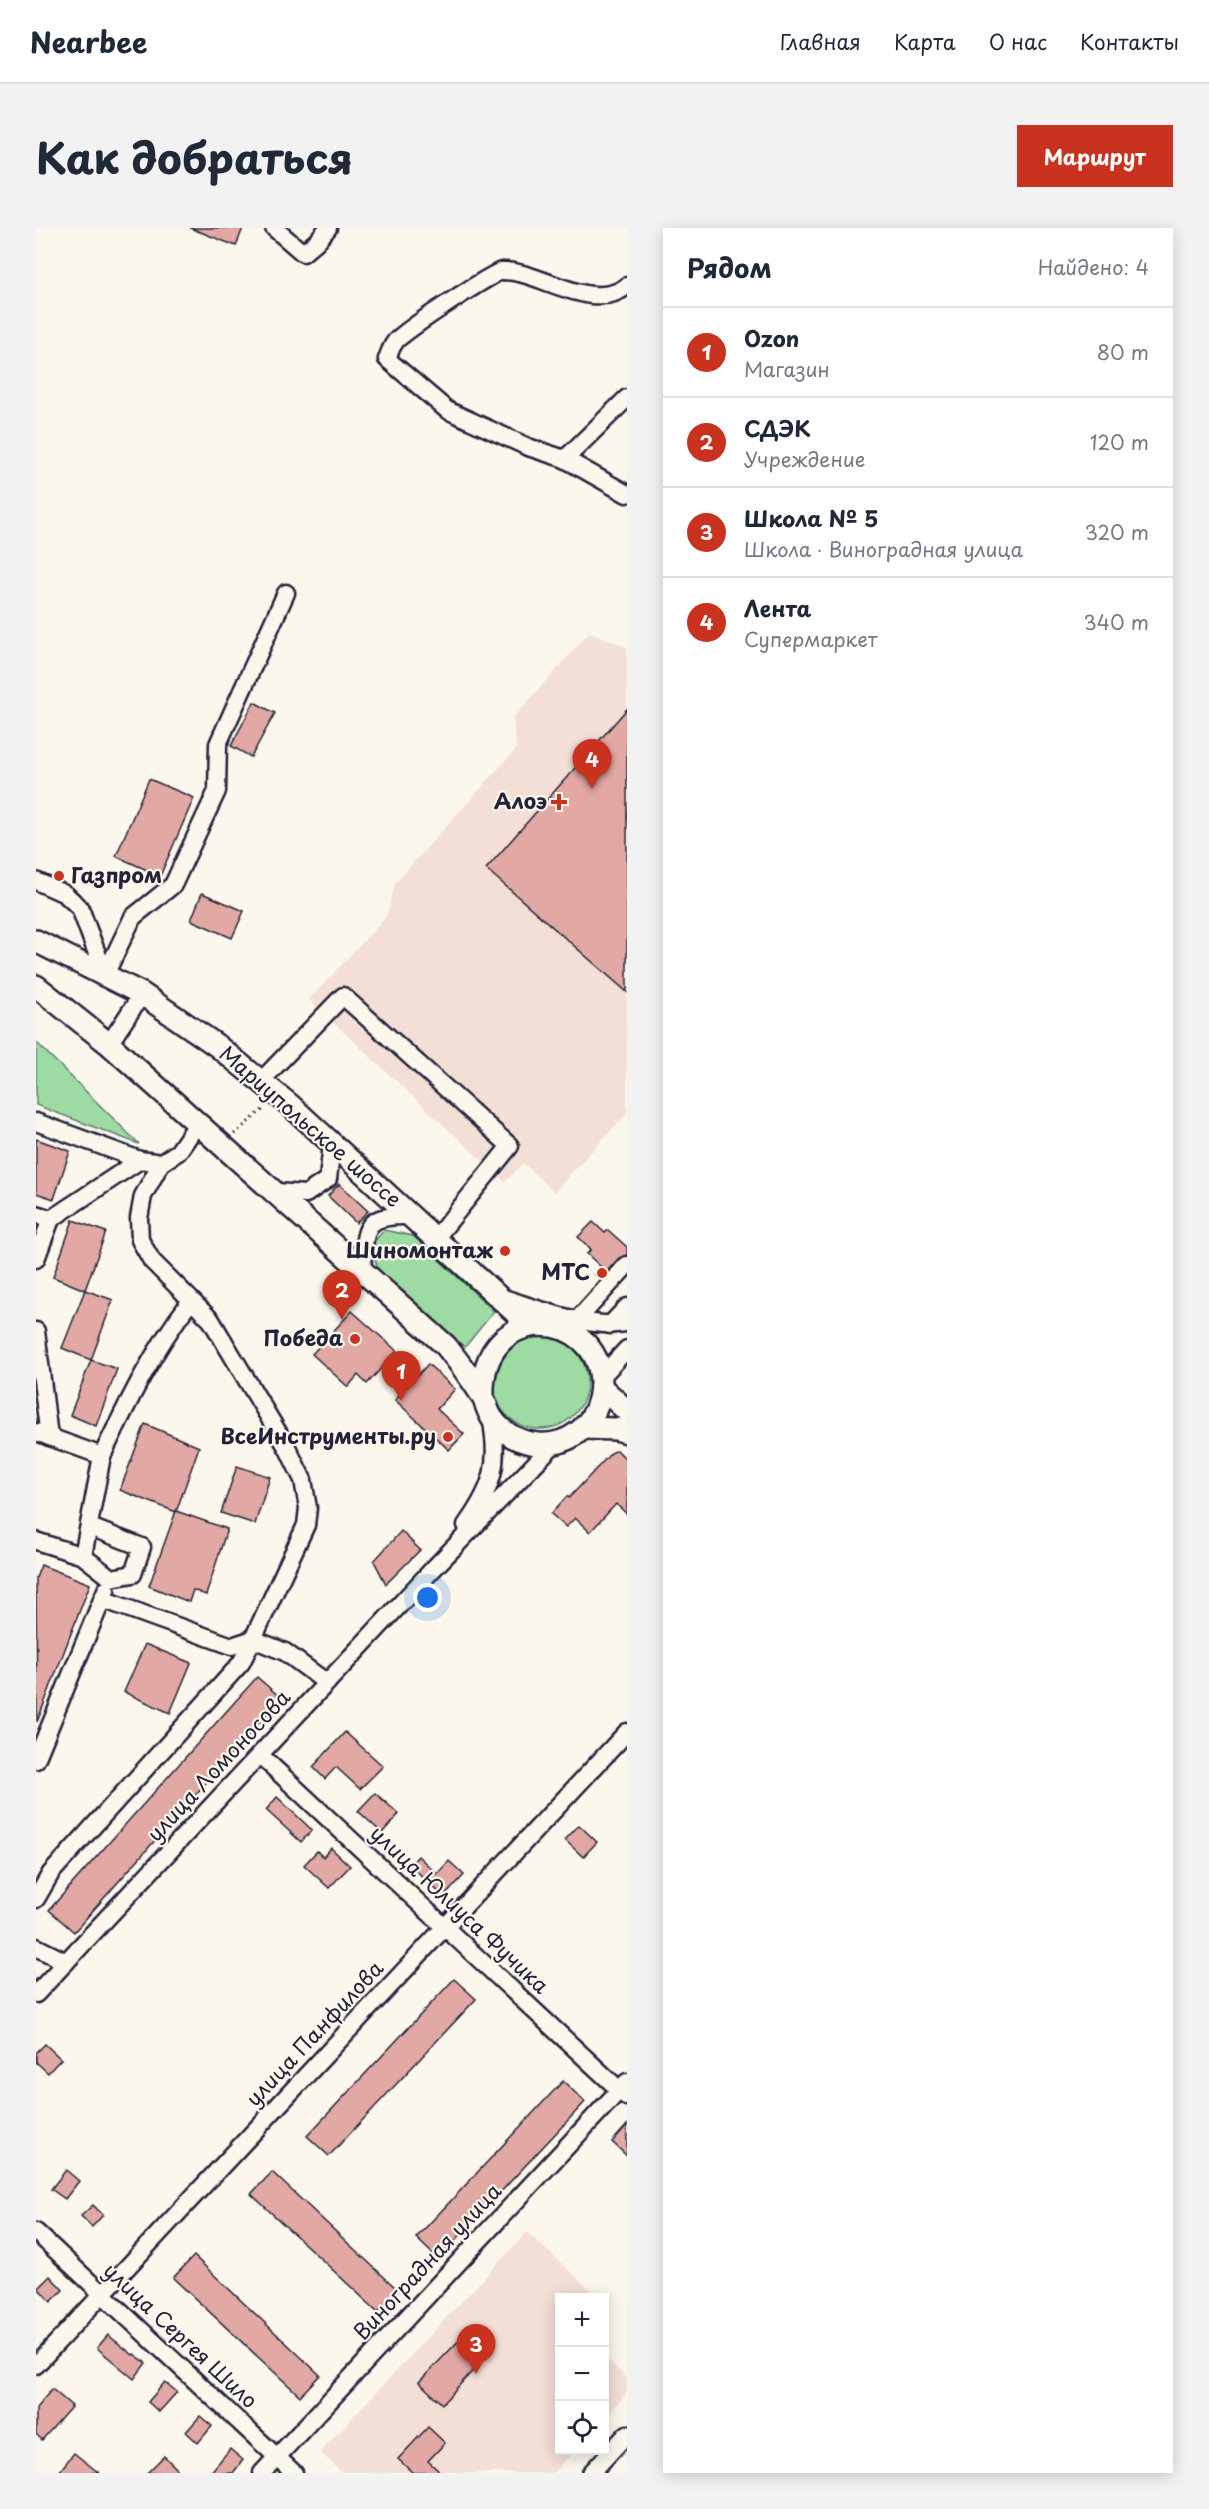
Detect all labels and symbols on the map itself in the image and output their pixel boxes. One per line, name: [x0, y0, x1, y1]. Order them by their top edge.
pin: 4: [572, 740, 612, 789]
place label: Алоэ: [494, 784, 547, 816]
marker: Алоэ: [552, 795, 566, 809]
place label: Газпром: [71, 858, 162, 890]
marker: Газпром: [52, 869, 66, 883]
street label: Мариупольское шоссе: [213, 1037, 410, 1214]
place label: Шиномонтаж: [346, 1233, 493, 1265]
marker: Шиномонтаж: [498, 1244, 512, 1258]
place label: МТС: [541, 1255, 590, 1287]
marker: МТС: [595, 1266, 609, 1280]
pin: 2: [322, 1270, 362, 1320]
place label: Победа: [263, 1321, 343, 1353]
marker: Победа: [348, 1332, 362, 1346]
pin: 1: [382, 1352, 421, 1401]
place label: ВсеИнструменты.ру: [220, 1419, 436, 1451]
marker: ВсеИнструменты.ру: [441, 1430, 455, 1444]
your location: [413, 1583, 442, 1612]
street label: улица Ломоносова: [138, 1681, 297, 1848]
street label: улица Юлиуса Фучика: [364, 1817, 558, 2001]
street label: улица Панфилова: [237, 1952, 390, 2113]
street label: Виноградная улица: [345, 2174, 509, 2346]
street label: улица Сергея Шило: [97, 2254, 266, 2415]
pin: 3: [456, 2324, 496, 2374]

